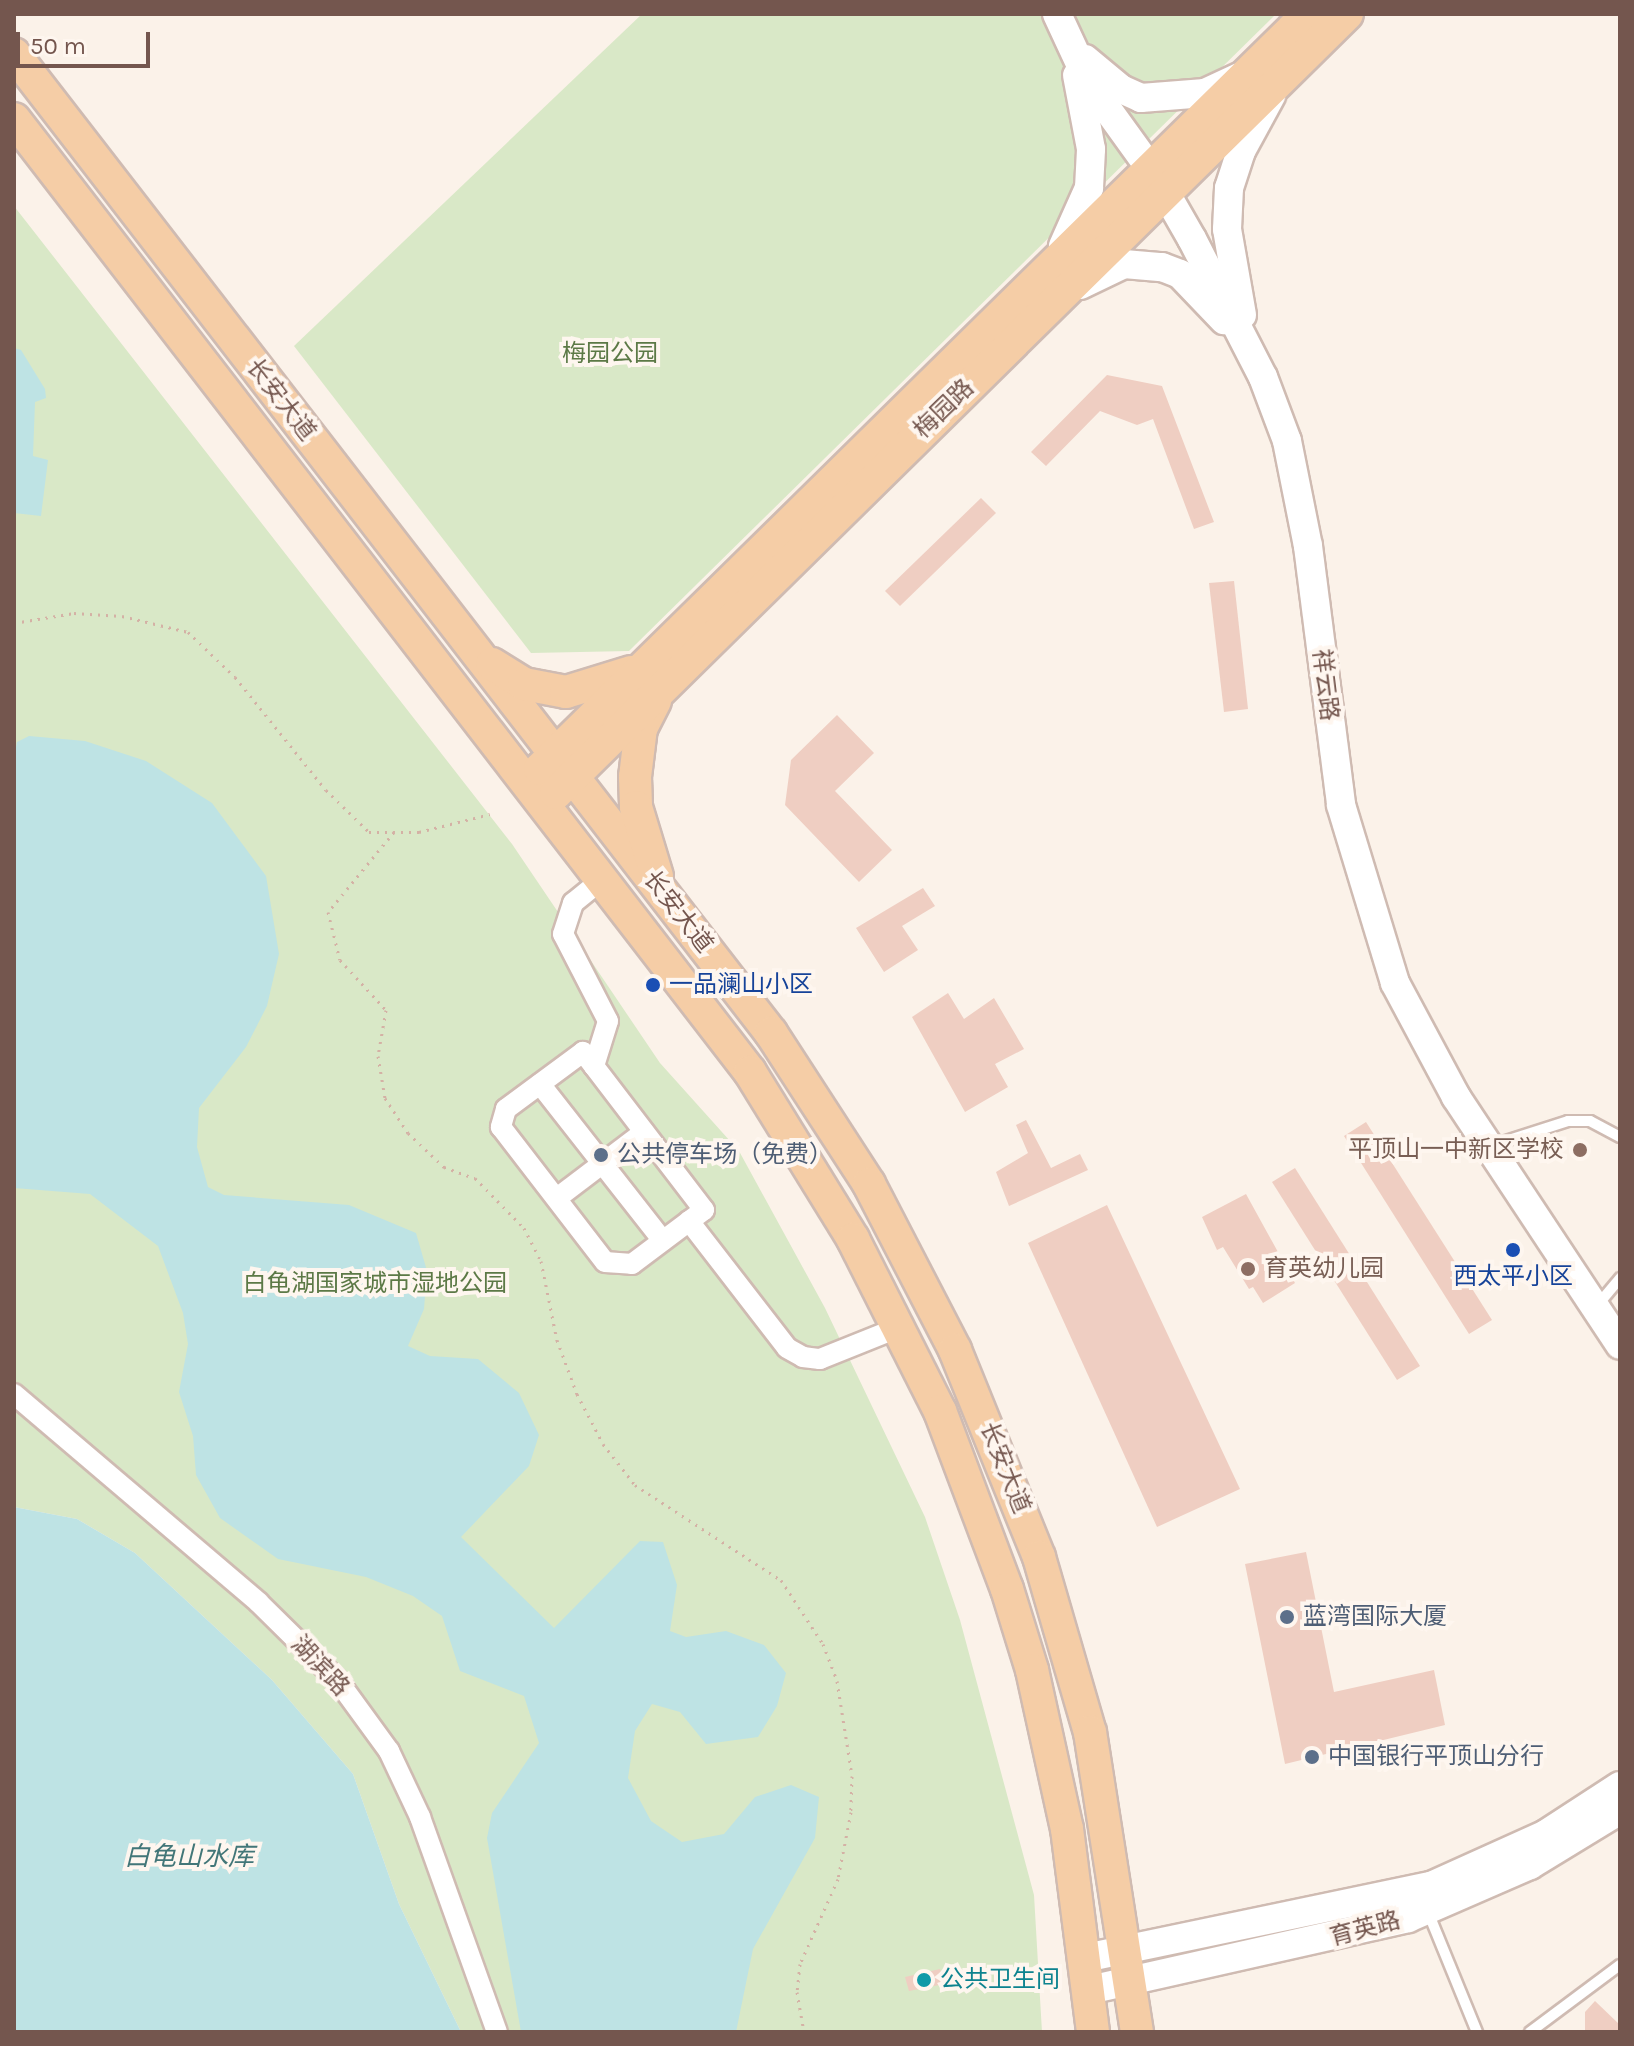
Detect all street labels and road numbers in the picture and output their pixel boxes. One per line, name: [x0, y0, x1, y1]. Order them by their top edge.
street label: 长安大道: [240, 353, 322, 447]
street label: 梅园路: [908, 374, 980, 444]
street label: 祥云路: [1306, 648, 1344, 722]
street label: 长安大道: [637, 865, 719, 959]
street label: 长安大道: [974, 1418, 1036, 1518]
street label: 湖滨路: [285, 1630, 355, 1702]
street label: 育英路: [1326, 1906, 1404, 1952]

